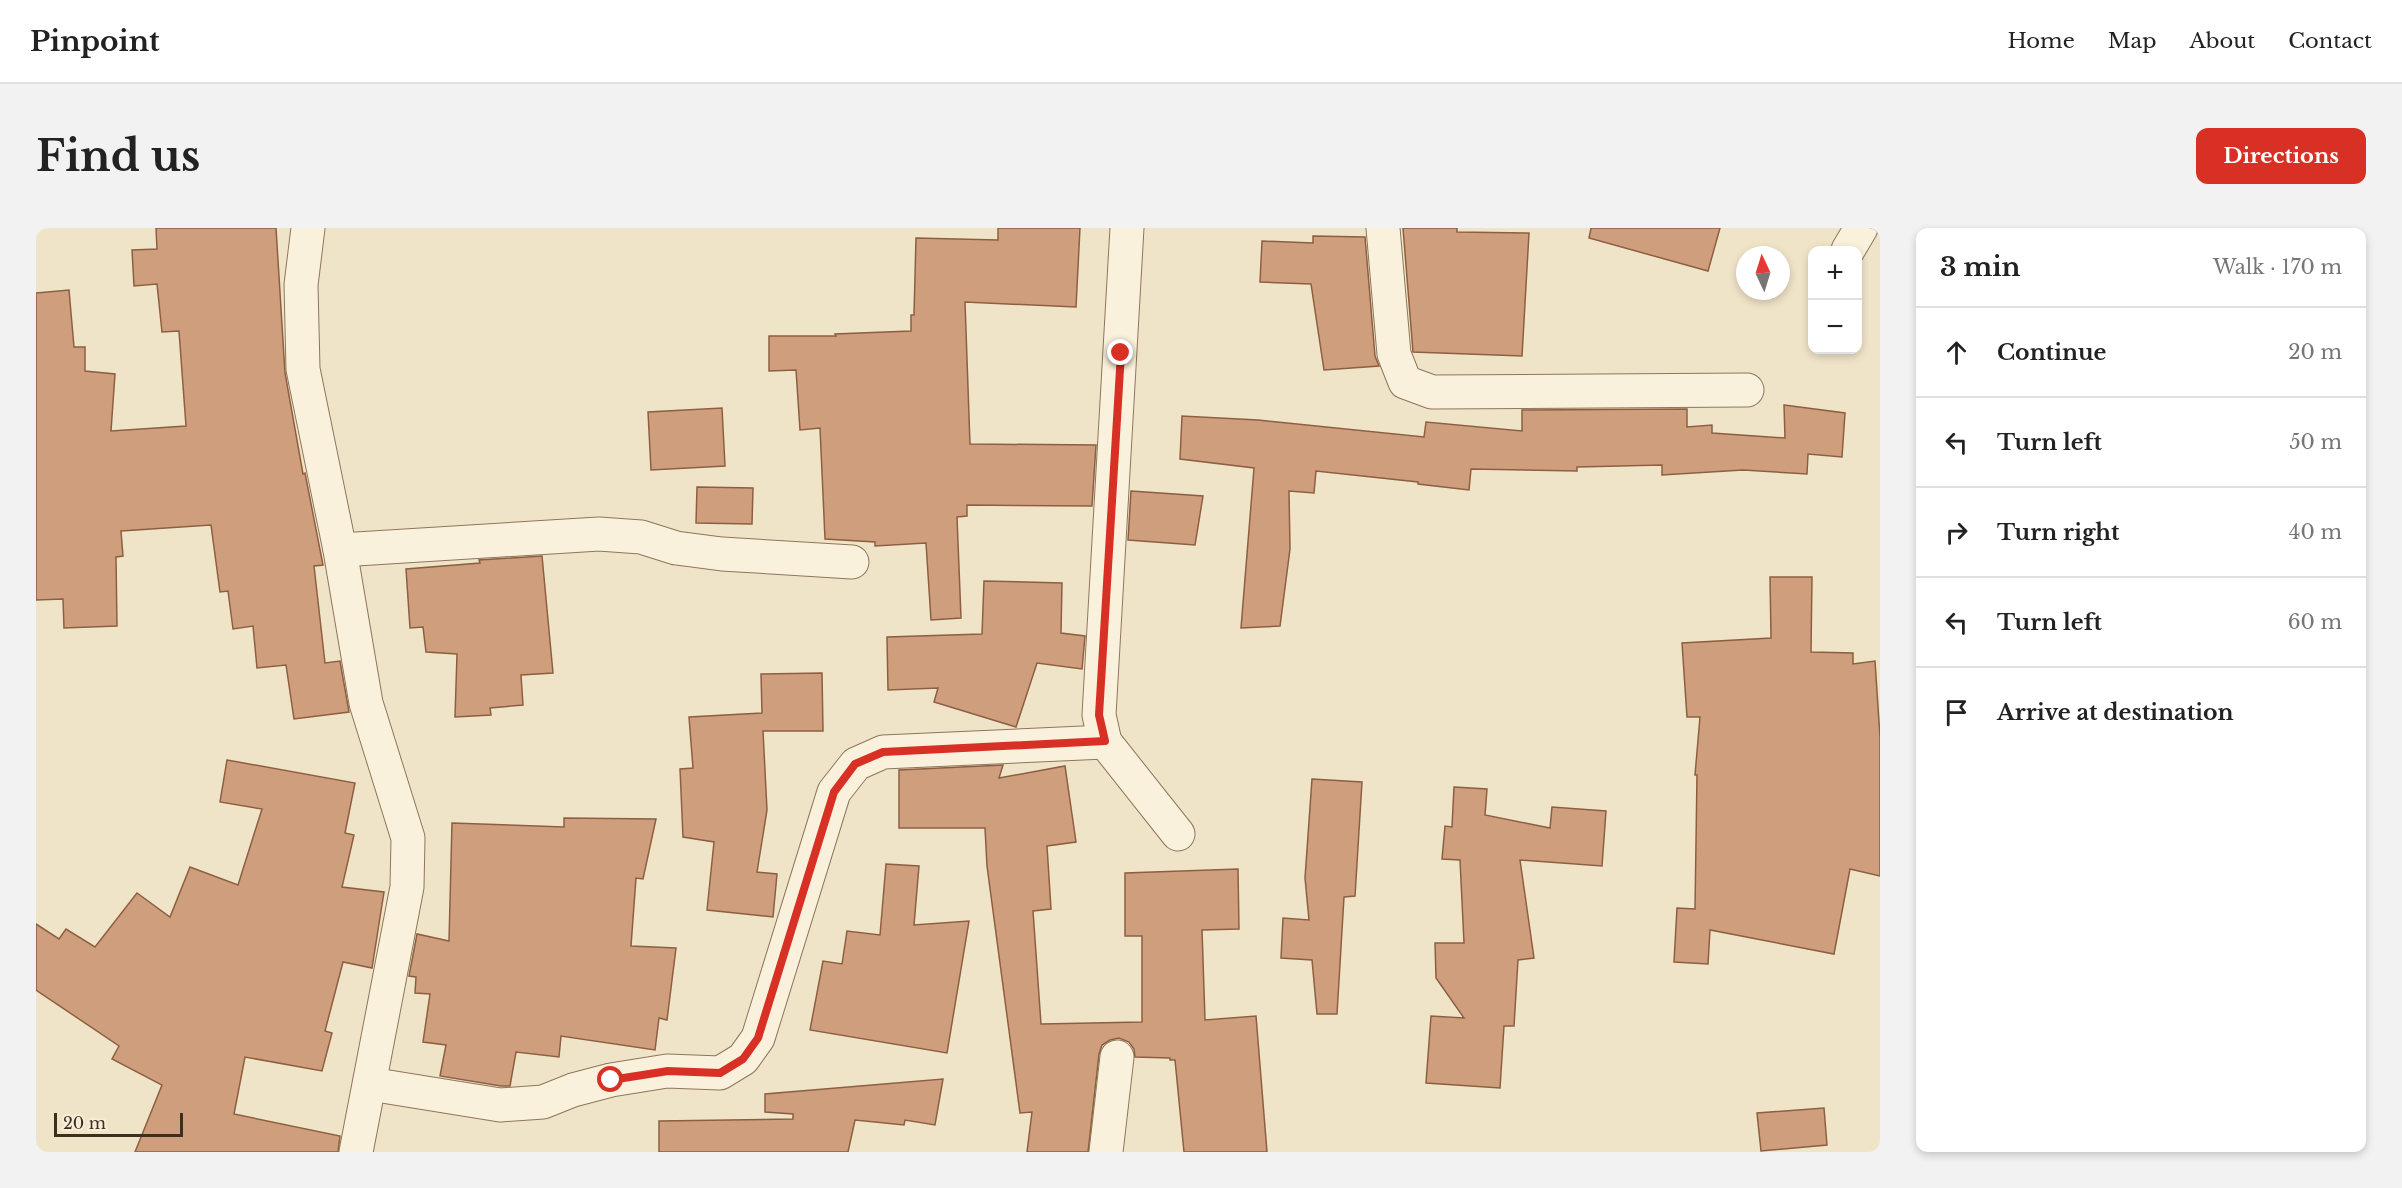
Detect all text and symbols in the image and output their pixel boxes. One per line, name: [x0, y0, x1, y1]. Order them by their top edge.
text: Pinpoint: [30, 24, 160, 59]
text: Home: [2008, 28, 2075, 54]
text: Map: [2108, 28, 2156, 54]
text: About: [2189, 28, 2255, 54]
text: Contact: [2288, 28, 2372, 54]
button: Directions: [2196, 128, 2366, 184]
text: Find us: [36, 130, 200, 182]
north arrow: [1736, 246, 1790, 300]
map controls: [1808, 246, 1862, 354]
button: +: [1808, 246, 1862, 300]
text: 3 min: [1940, 251, 2021, 283]
text: Walk · 170 m: [2213, 255, 2342, 279]
button: −: [1808, 300, 1862, 354]
icon: ahead: [1940, 336, 1973, 369]
route end: [1107, 339, 1133, 365]
text: Continue: [1997, 339, 2106, 366]
text: 20 m: [2288, 340, 2342, 364]
icon: left: [1940, 426, 1973, 459]
text: Turn left: [1997, 429, 2102, 456]
text: 50 m: [2289, 430, 2342, 454]
icon: right: [1940, 516, 1973, 549]
text: Turn right: [1997, 519, 2119, 546]
text: 40 m: [2289, 520, 2342, 544]
icon: left: [1940, 606, 1973, 639]
text: Turn left: [1997, 609, 2102, 636]
text: 60 m: [2288, 610, 2342, 634]
icon: arrive: [1940, 696, 1973, 729]
text: Arrive at destination: [1997, 699, 2234, 726]
route start: [597, 1066, 623, 1092]
scale bar: [54, 1110, 183, 1138]
text: 20 m: [63, 1113, 106, 1133]

